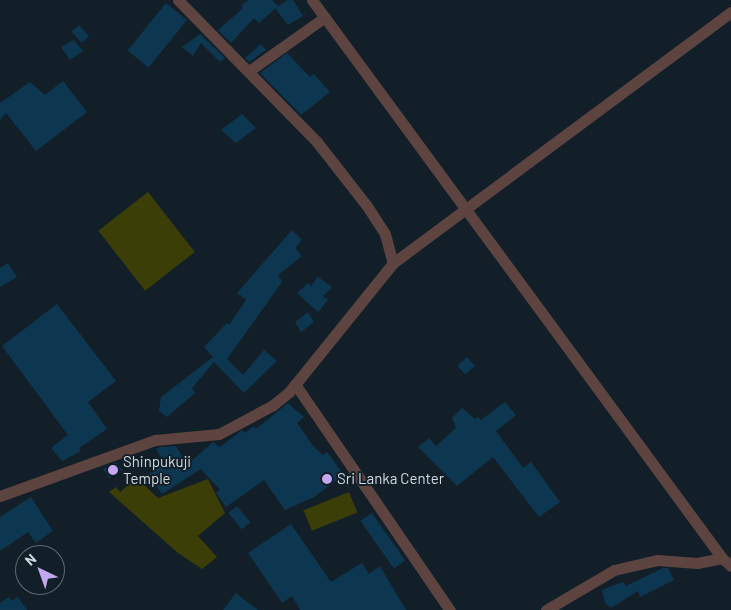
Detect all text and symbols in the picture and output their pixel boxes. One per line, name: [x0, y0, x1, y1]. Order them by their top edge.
place label: Shinpukuji Temple: [123, 452, 191, 487]
marker: Shinpukuji Temple: [107, 464, 119, 476]
place label: Sri Lanka Center: [337, 470, 444, 488]
marker: Sri Lanka Center: [321, 473, 333, 485]
north arrow: [15, 545, 65, 595]
text: N: [21, 550, 39, 569]

